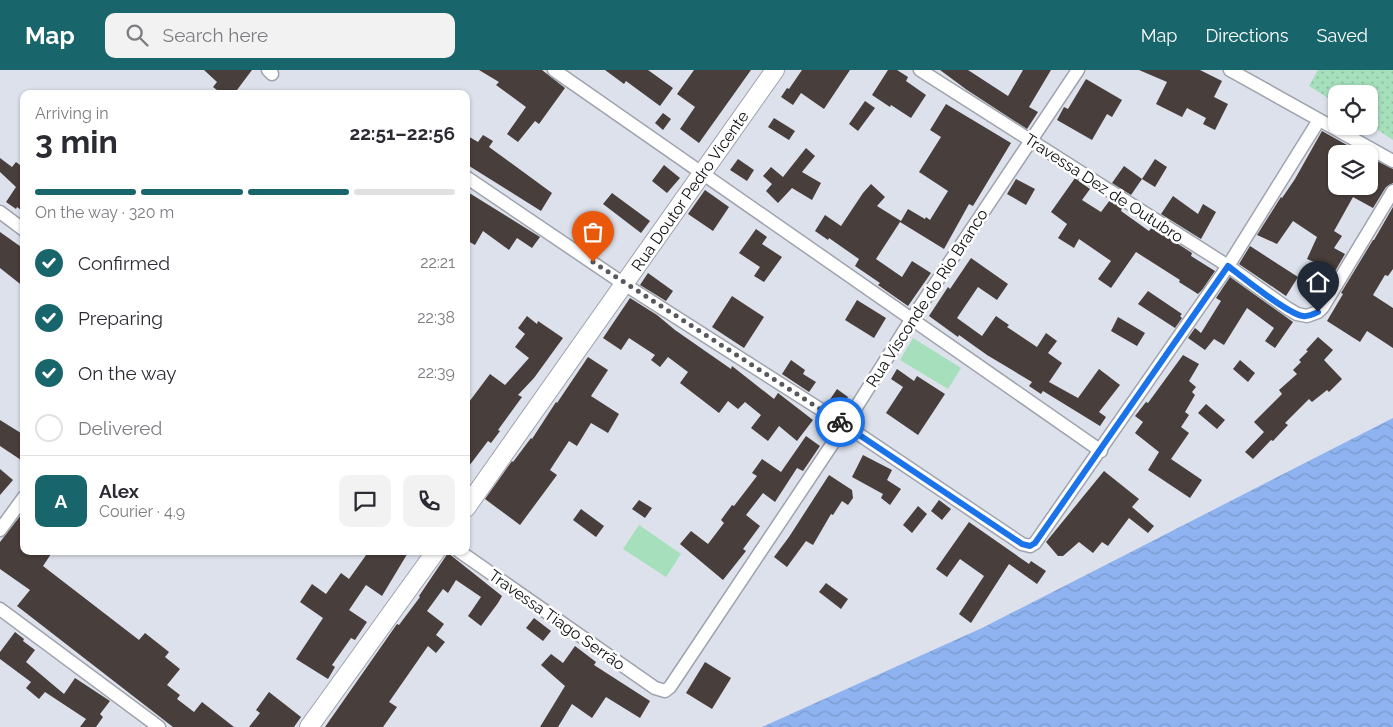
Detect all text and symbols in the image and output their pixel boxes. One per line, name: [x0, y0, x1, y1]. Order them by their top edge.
search box: [105, 13, 455, 58]
text: Map: [25, 21, 75, 50]
icon: search: [123, 21, 151, 49]
text: Search here: [163, 24, 268, 46]
text: Map: [1141, 25, 1177, 46]
text: Directions: [1205, 25, 1289, 46]
text: Saved: [1317, 25, 1368, 46]
map controls: [1328, 85, 1378, 195]
button: locate: [1328, 85, 1378, 135]
text: Arriving in: [35, 104, 109, 123]
street label: Rua Doutor Pedro Vicente: [627, 107, 753, 275]
text: 22:51–22:56: [349, 122, 455, 144]
text: 3 min: [35, 123, 118, 160]
street label: Travessa Dez de Outubro: [1021, 130, 1187, 246]
button: layers: [1328, 145, 1378, 195]
text: On the way · 320 m: [35, 203, 174, 222]
street label: Rua Visconde do Rio Branco: [862, 205, 992, 391]
pin: [572, 211, 614, 262]
icon: bag: [579, 218, 607, 246]
icon: check: [35, 249, 63, 277]
text: Confirmed: [78, 252, 170, 274]
text: 22:21: [420, 253, 455, 272]
pin: [1297, 261, 1339, 312]
icon: home: [1304, 268, 1332, 296]
icon: check: [35, 304, 63, 332]
text: Preparing: [78, 307, 163, 329]
text: 22:38: [417, 308, 455, 327]
icon: check: [35, 359, 63, 387]
text: On the way: [78, 362, 177, 384]
text: 22:39: [417, 363, 455, 382]
courier: [815, 397, 865, 447]
icon: bike: [826, 408, 854, 436]
text: Delivered: [78, 417, 162, 439]
button: chat: [339, 475, 391, 527]
button: phone: [403, 475, 455, 527]
text: Alex: [99, 480, 139, 502]
text: A: [55, 490, 67, 512]
text: Courier · 4.9: [99, 502, 185, 521]
street label: Travessa Tiago Serrão: [485, 566, 629, 674]

